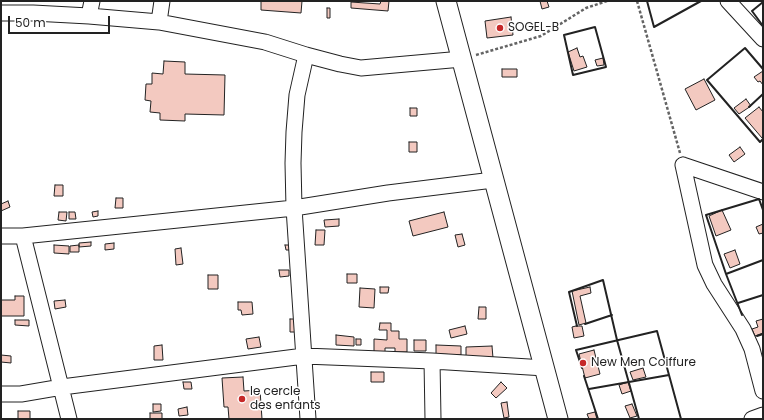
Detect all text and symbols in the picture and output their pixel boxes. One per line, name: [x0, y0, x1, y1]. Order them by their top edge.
scale bar: [10, 8, 112, 34]
text: 50 m: [15, 14, 46, 31]
place label: SOGEL-B: [508, 21, 559, 35]
marker: SOGEL-B: [495, 23, 505, 33]
place label: New Men Coiffure: [591, 356, 696, 370]
marker: New Men Coiffure: [578, 358, 588, 368]
place label: le cercle des enfants: [250, 385, 321, 413]
marker: le cercle des enfants: [237, 394, 247, 404]

